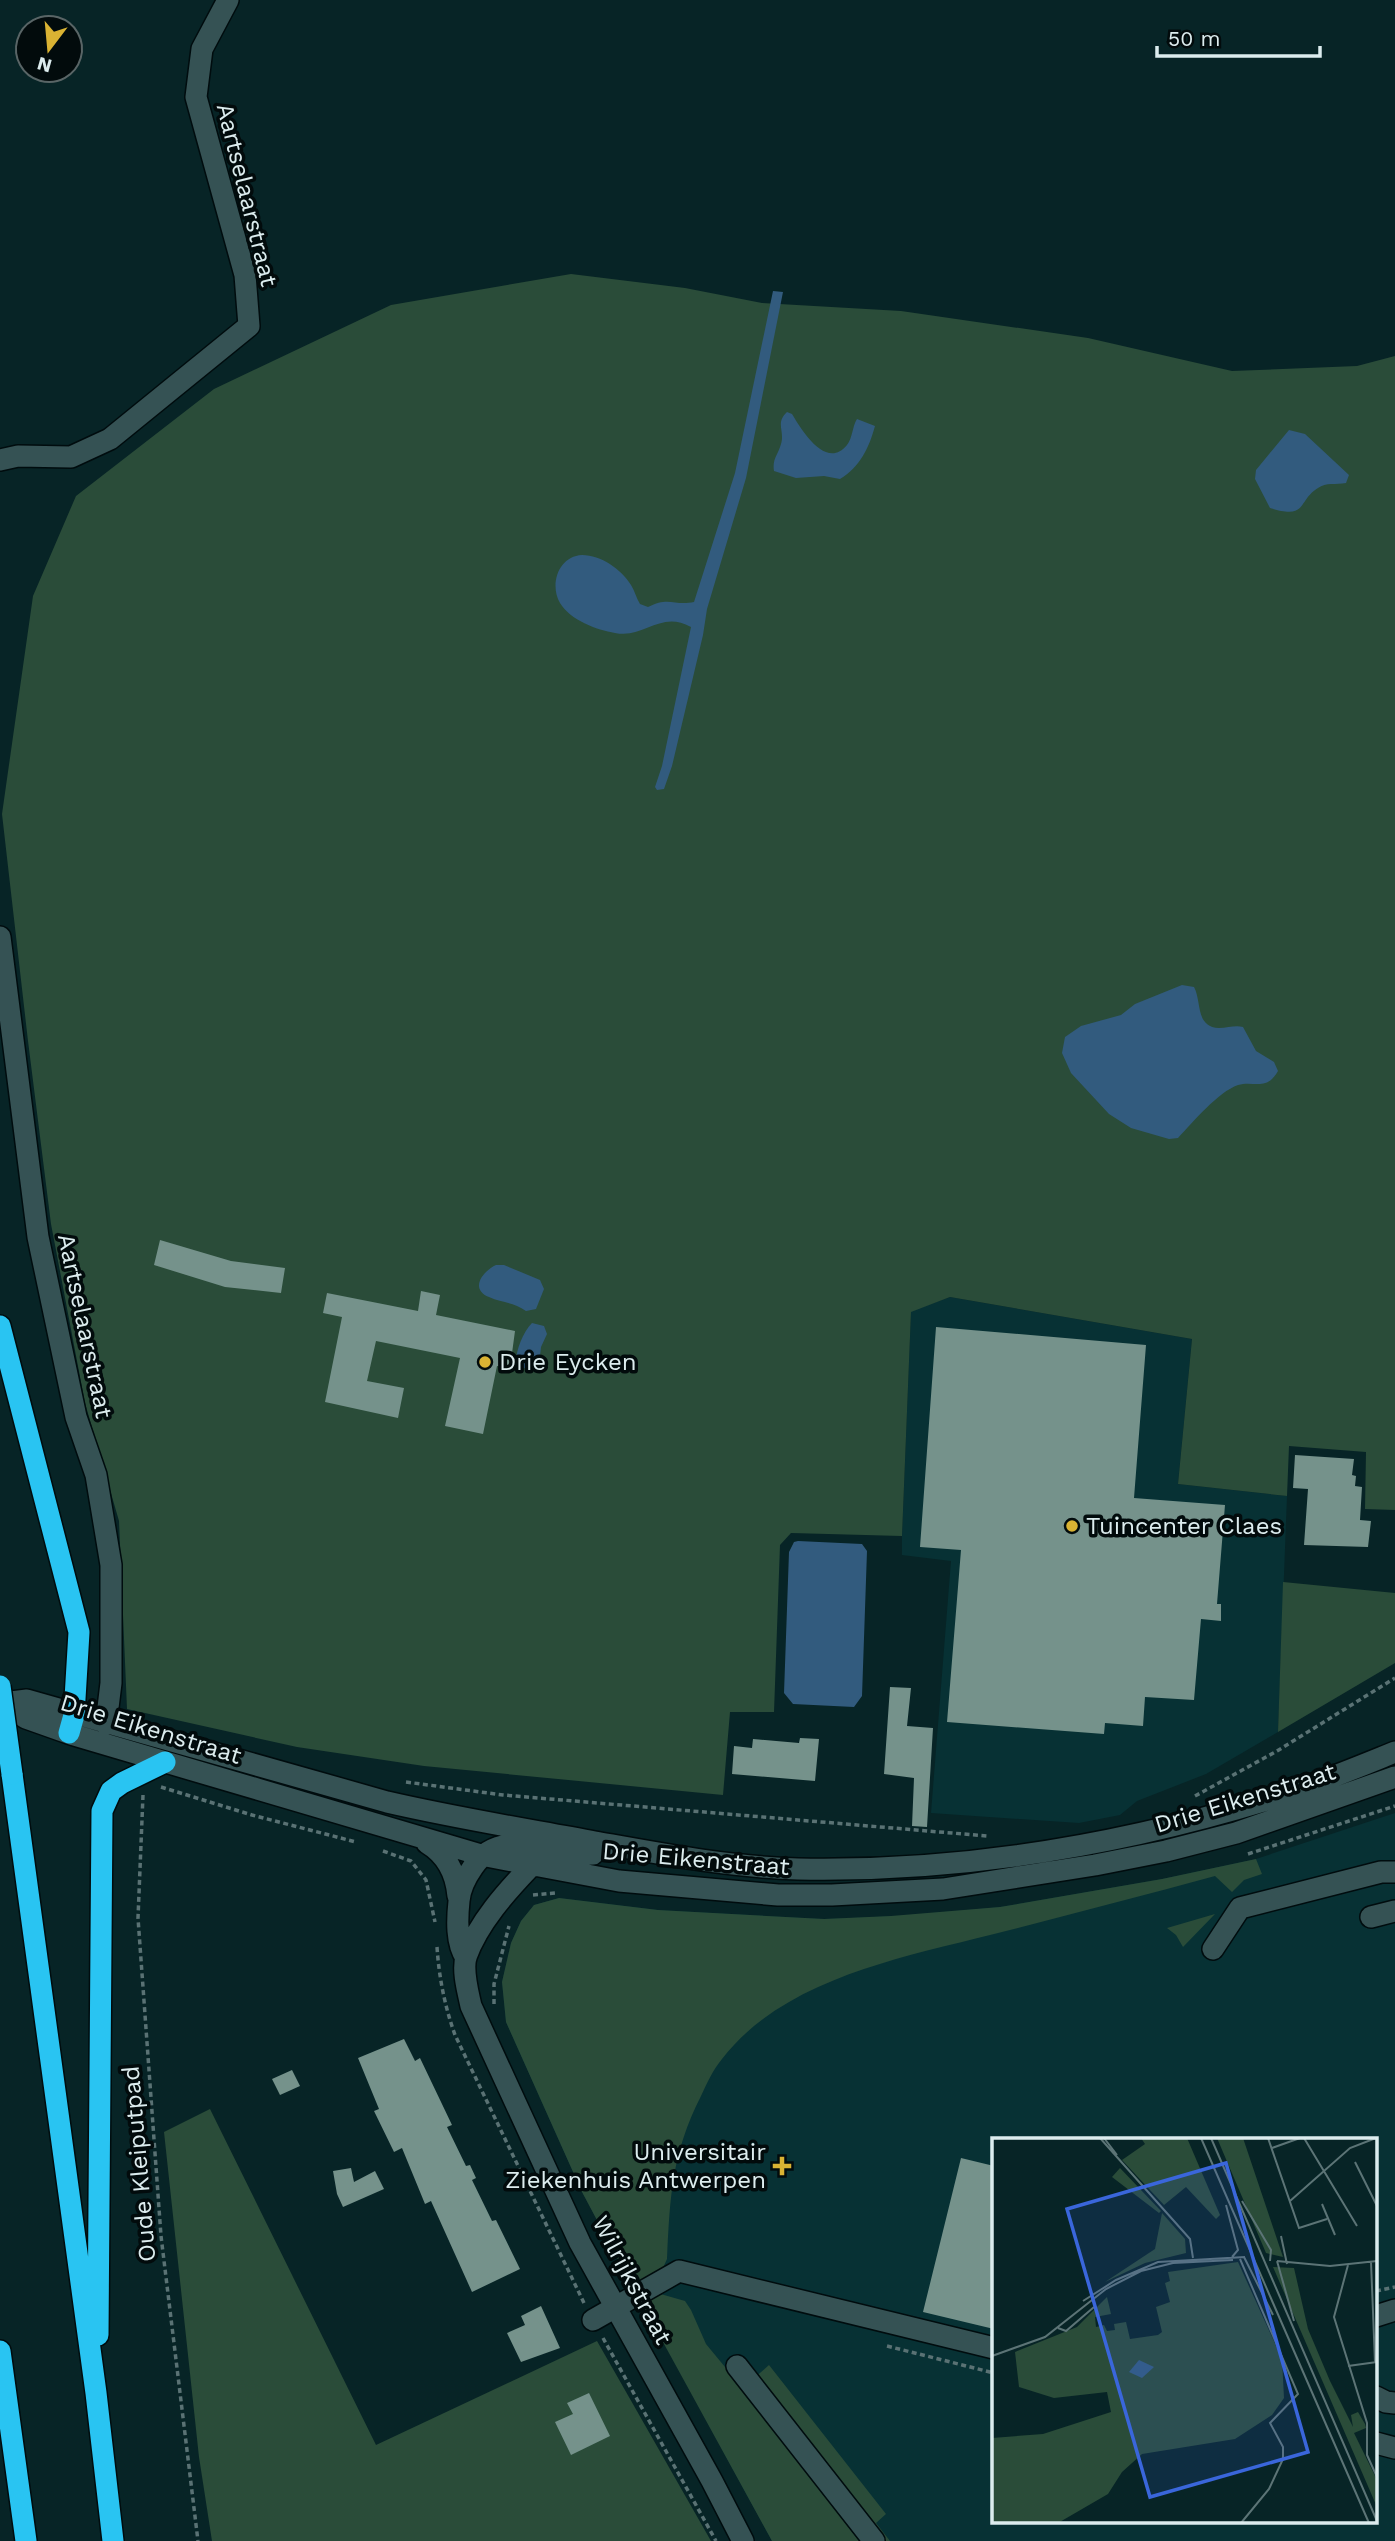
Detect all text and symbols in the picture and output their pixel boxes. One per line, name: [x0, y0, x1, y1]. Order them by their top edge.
north arrow: [14, 14, 84, 84]
scale bar: [1157, 14, 1320, 58]
text: 50 m: [1168, 26, 1220, 51]
text: N: [35, 52, 54, 78]
street label: Aartselaarstraat: [211, 101, 283, 289]
street label: Aartselaarstraat: [52, 1231, 118, 1421]
place label: Drie Eycken: [499, 1348, 637, 1376]
marker: Drie Eycken: [477, 1354, 493, 1370]
place label: Tuincenter Claes: [1086, 1512, 1282, 1540]
marker: Tuincenter Claes: [1064, 1518, 1080, 1534]
street label: Drie Eikenstraat: [57, 1688, 245, 1770]
street label: Drie Eikenstraat: [1151, 1757, 1339, 1839]
street label: Drie Eikenstraat: [601, 1837, 791, 1881]
street label: Oude Kleiputpad: [116, 2065, 162, 2263]
place label: Universitair Ziekenhuis Antwerpen: [505, 2138, 766, 2194]
inset map: [992, 2138, 1378, 2524]
marker: Universitair Ziekenhuis Antwerpen: [772, 2156, 792, 2176]
street label: Wilrijkstraat: [586, 2211, 678, 2349]

